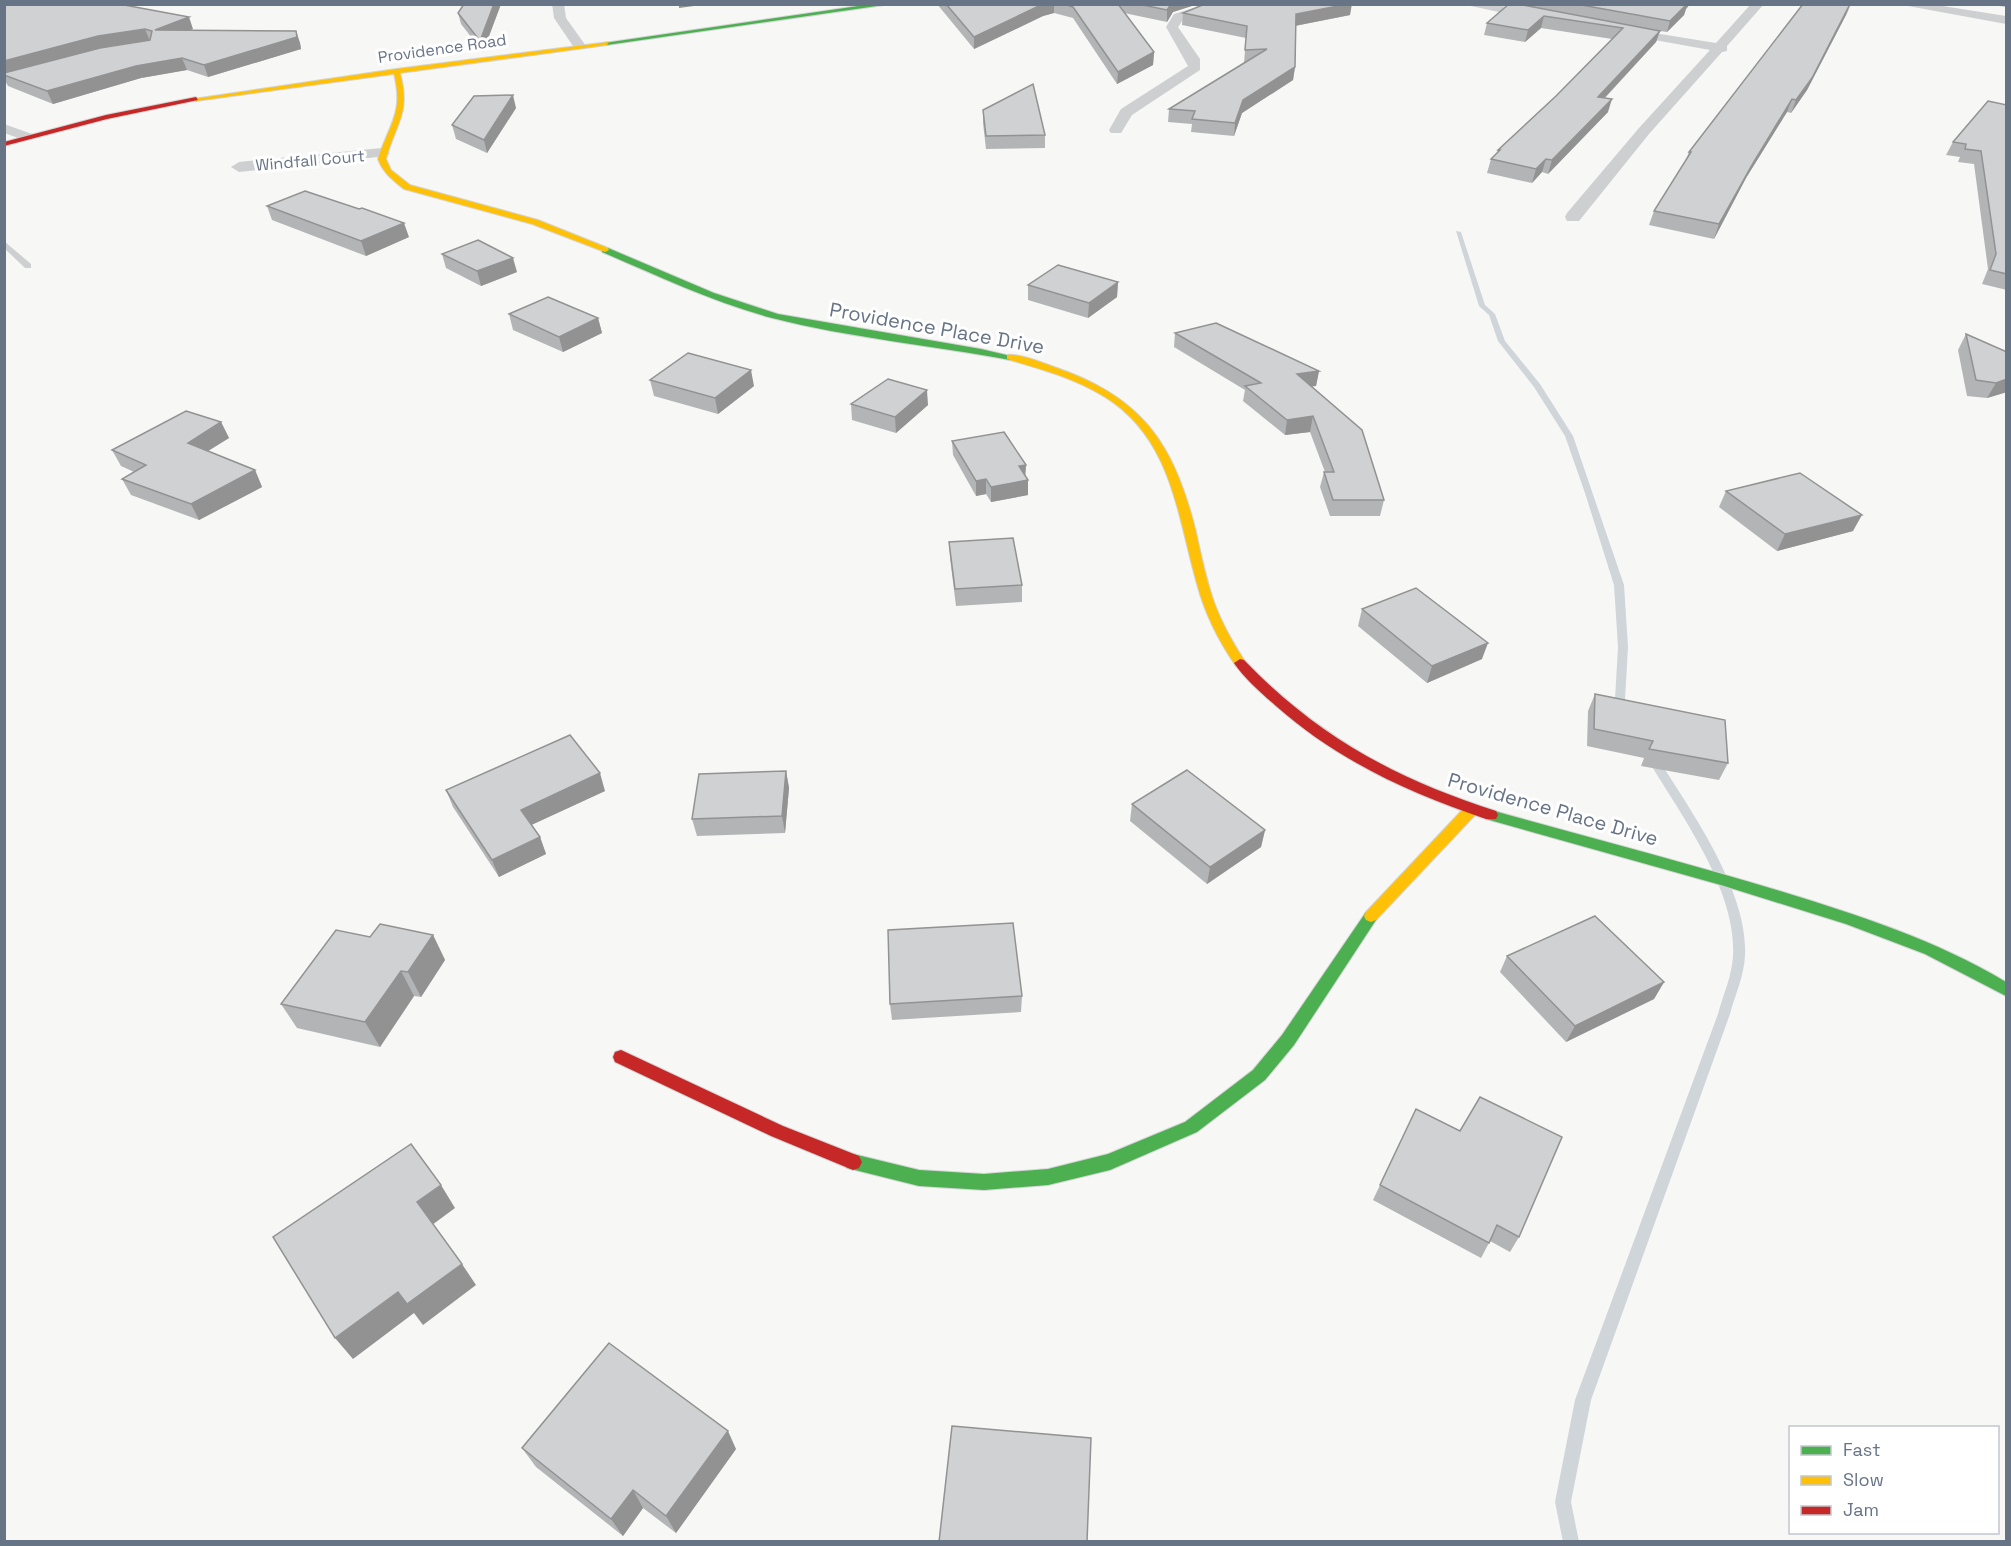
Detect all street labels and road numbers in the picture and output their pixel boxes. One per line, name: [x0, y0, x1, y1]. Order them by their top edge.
street label: Providence Road: [376, 29, 508, 68]
street label: Windfall Court: [255, 145, 365, 176]
street label: Providence Place Drive: [828, 296, 1046, 360]
street label: Providence Place Drive: [1445, 766, 1661, 852]

